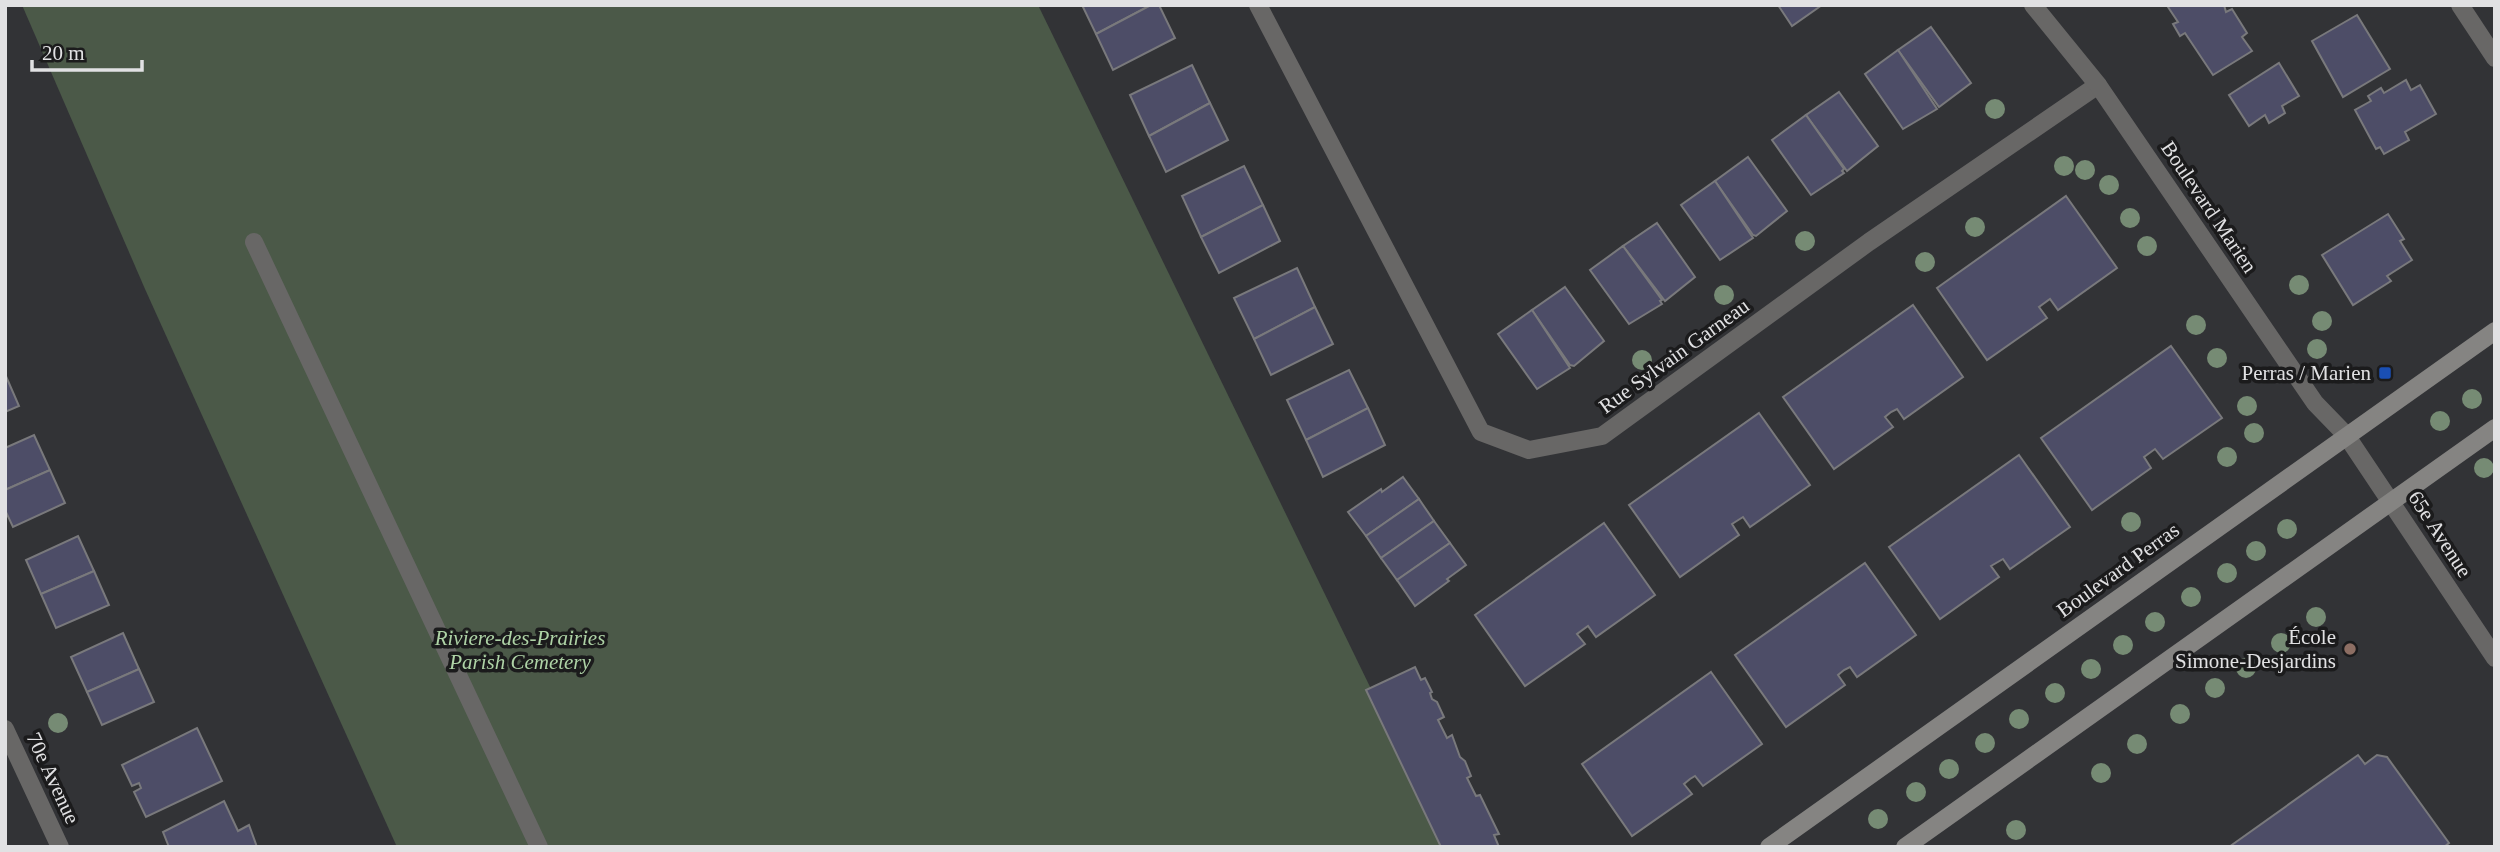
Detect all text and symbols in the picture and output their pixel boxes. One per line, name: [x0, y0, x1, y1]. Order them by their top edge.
scale bar: [32, 28, 142, 72]
text: 20 m: [42, 41, 85, 65]
street label: Boulevard Marien: [2156, 137, 2262, 278]
street label: Rue Sylvain Garneau: [1594, 293, 1754, 418]
place label: Perras / Marien: [2242, 361, 2371, 385]
marker: Perras / Marien: [2377, 365, 2393, 381]
street label: 65e Avenue: [2403, 486, 2477, 582]
street label: Boulevard Perras: [2052, 518, 2184, 622]
place label: École Simone-Desjardins: [2175, 625, 2336, 673]
park label: Riviere-des-Prairies Parish Cemetery: [434, 626, 605, 674]
marker: École Simone-Desjardins: [2342, 641, 2358, 657]
street label: 70e Avenue: [21, 728, 85, 828]

